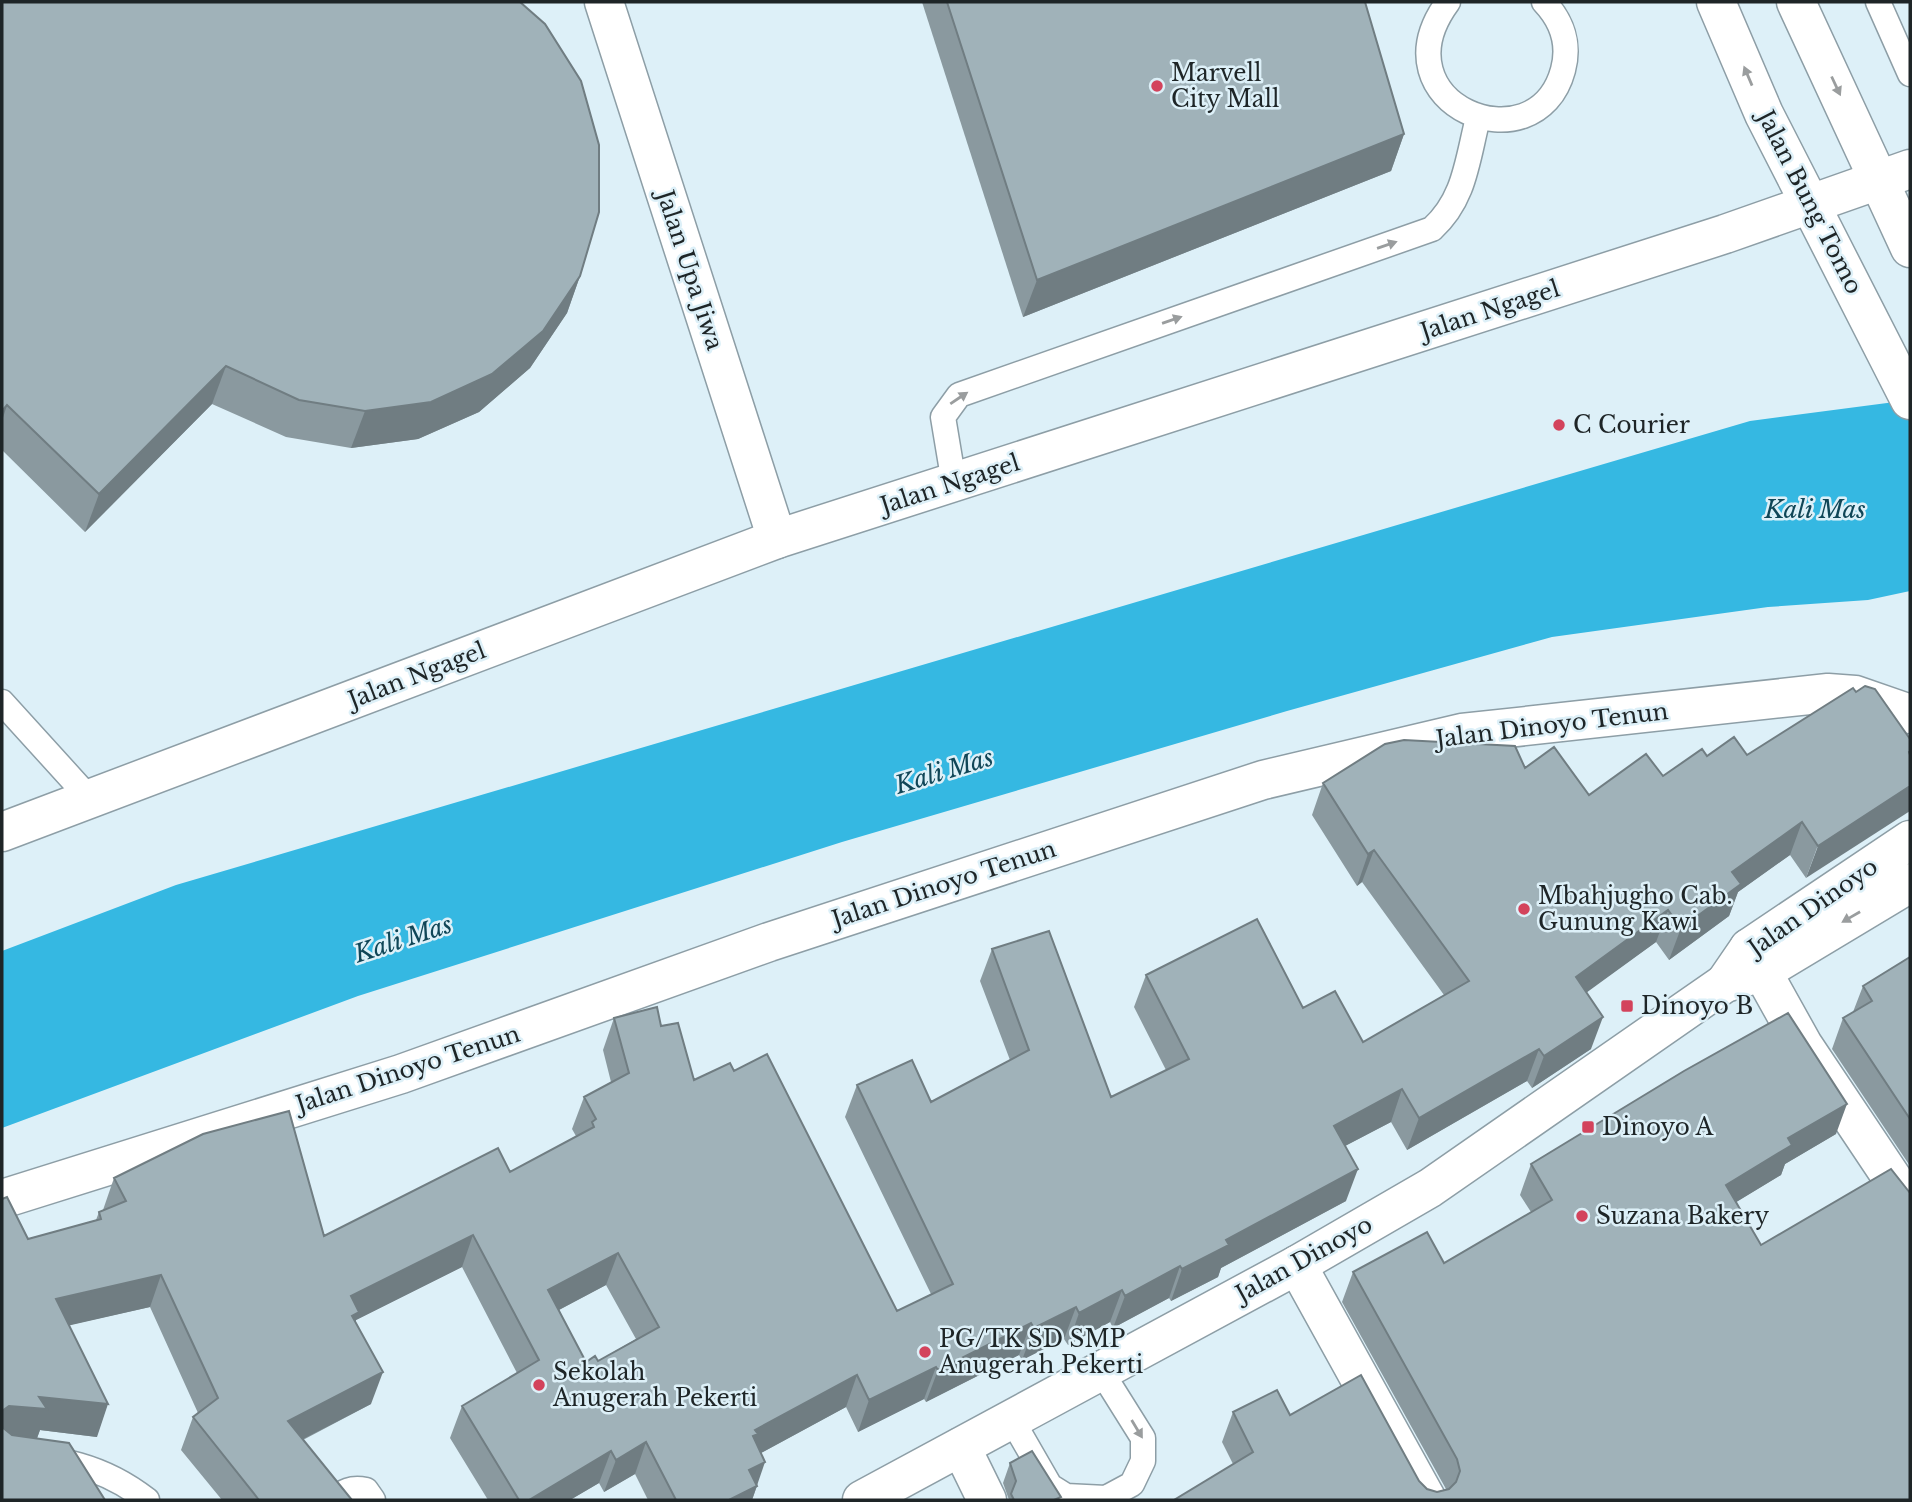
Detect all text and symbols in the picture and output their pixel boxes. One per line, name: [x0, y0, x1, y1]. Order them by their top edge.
place label: Marvell City Mall: [1171, 59, 1279, 113]
one-way arrow: [1742, 66, 1753, 87]
one-way arrow: [1831, 75, 1842, 96]
marker: Marvell City Mall: [1149, 78, 1165, 94]
street label: Jalan Bung Tomo: [1750, 103, 1868, 299]
street label: Jalan Upa Jiwa: [650, 184, 729, 354]
one-way arrow: [1376, 239, 1397, 250]
street label: Jalan Ngagel: [1414, 274, 1563, 347]
one-way arrow: [1162, 314, 1183, 325]
one-way arrow: [950, 391, 968, 405]
place label: C Courier: [1573, 411, 1690, 439]
marker: C Courier: [1551, 417, 1567, 433]
street label: Jalan Ngagel: [874, 448, 1023, 521]
water label: Kali Mas: [1763, 495, 1866, 524]
street label: Jalan Ngagel: [342, 636, 490, 715]
street label: Jalan Dinoyo Tenun: [1431, 697, 1670, 754]
water label: Kali Mas: [890, 742, 997, 800]
street label: Jalan Dinoyo Tenun: [826, 835, 1060, 934]
street label: Jalan Dinoyo: [1740, 852, 1883, 964]
place label: Mbahjugho Cab. Gunung Kawi: [1538, 882, 1733, 936]
marker: Mbahjugho Cab. Gunung Kawi: [1516, 901, 1532, 917]
water label: Kali Mas: [349, 910, 456, 969]
one-way arrow: [1842, 911, 1861, 923]
place label: Dinoyo B: [1641, 992, 1753, 1020]
marker: Dinoyo B: [1619, 998, 1635, 1014]
street label: Jalan Dinoyo Tenun: [290, 1020, 524, 1119]
place label: Dinoyo A: [1602, 1113, 1715, 1141]
marker: Dinoyo A: [1580, 1119, 1596, 1135]
place label: Suzana Bakery: [1596, 1202, 1770, 1230]
marker: Suzana Bakery: [1574, 1208, 1590, 1224]
street label: Jalan Dinoyo: [1228, 1210, 1377, 1309]
place label: PG/TK SD SMP Anugerah Pekerti: [938, 1325, 1143, 1379]
marker: PG/TK SD SMP Anugerah Pekerti: [917, 1344, 933, 1360]
place label: Sekolah Anugerah Pekerti: [552, 1358, 757, 1412]
marker: Sekolah Anugerah Pekerti: [531, 1377, 547, 1393]
one-way arrow: [1131, 1419, 1143, 1438]

